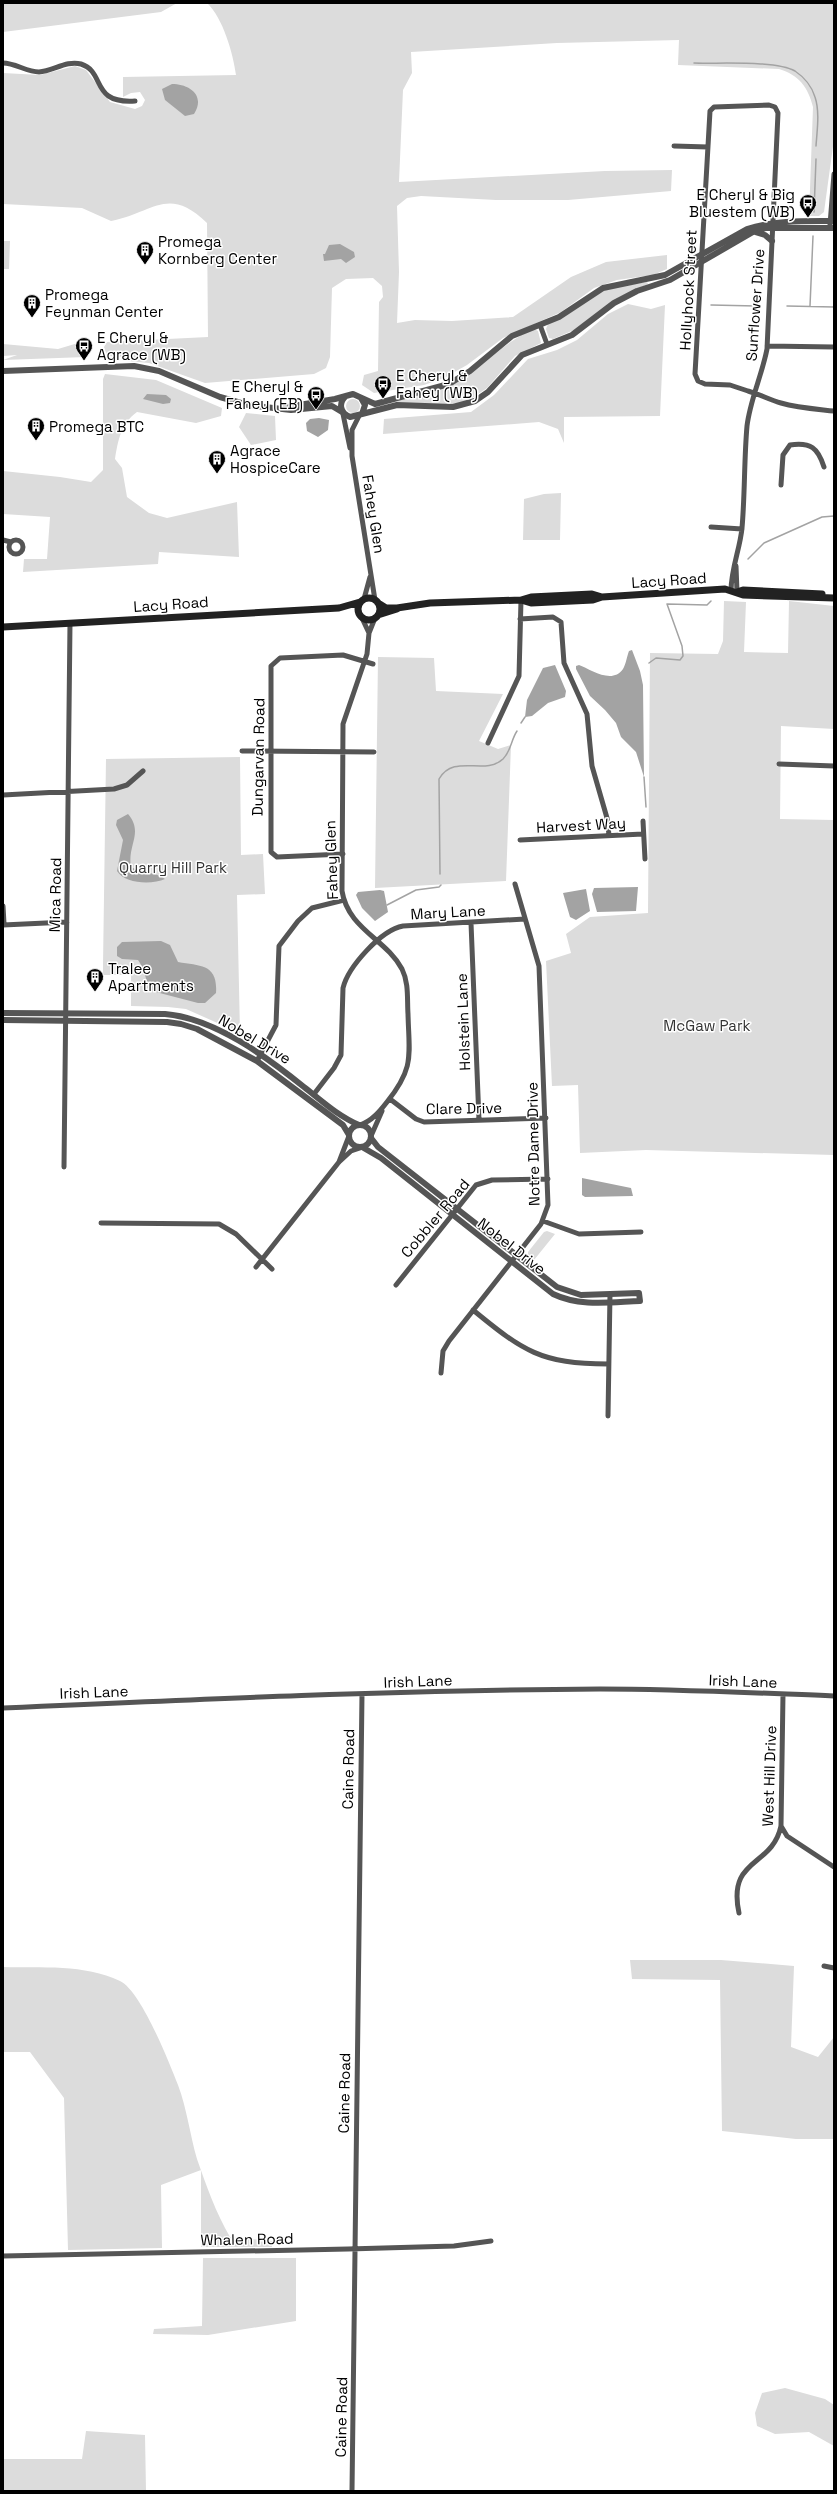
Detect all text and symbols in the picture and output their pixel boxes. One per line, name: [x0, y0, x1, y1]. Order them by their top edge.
place label: E Cheryl & Big Bluestem (WB): [689, 185, 795, 222]
bus stop icon: E Cheryl & Big Bluestem (WB): [798, 193, 818, 218]
street label: Hollyhock Street: [675, 229, 701, 351]
place label: Promega Kornberg Center: [158, 232, 277, 268]
building icon: Promega Kornberg Center: [135, 240, 155, 265]
street label: Sunflower Drive: [742, 248, 768, 362]
place label: Promega Feynman Center: [45, 285, 164, 321]
building icon: Promega Feynman Center: [22, 293, 42, 318]
place label: E Cheryl & Agrace (WB): [97, 328, 186, 365]
bus stop icon: E Cheryl & Agrace (WB): [74, 336, 94, 361]
place label: E Cheryl & Fahey (WB): [396, 366, 478, 403]
bus stop icon: E Cheryl & Fahey (WB): [373, 374, 393, 399]
place label: E Cheryl & Fahey (EB): [226, 377, 303, 414]
bus stop icon: E Cheryl & Fahey (EB): [306, 385, 326, 410]
building icon: Promega BTC: [26, 416, 46, 441]
place label: Promega BTC: [49, 417, 144, 436]
place label: Agrace HospiceCare: [230, 441, 321, 477]
building icon: Agrace HospiceCare: [207, 449, 227, 474]
street label: Fahey Glen: [358, 473, 390, 555]
street label: Lacy Road: [631, 568, 707, 592]
street label: Lacy Road: [133, 592, 209, 616]
street label: Dungarvan Road: [247, 698, 269, 816]
street label: Harvest Way: [536, 813, 626, 837]
street label: Fahey Glen: [320, 820, 342, 900]
street label: Mica Road: [45, 857, 65, 933]
park label: Quarry Hill Park: [119, 858, 227, 877]
street label: Mary Lane: [410, 901, 486, 923]
place label: Tralee Apartments: [108, 959, 194, 995]
building icon: Tralee Apartments: [85, 967, 105, 992]
street label: Holstein Lane: [452, 973, 474, 1071]
street label: Nobel Drive: [215, 1010, 295, 1068]
park label: McGaw Park: [663, 1016, 751, 1035]
street label: Notre Dame Drive: [522, 1082, 544, 1206]
street label: Clare Drive: [426, 1098, 502, 1118]
street label: Cobbler Road: [397, 1175, 473, 1261]
street label: Nobel Drive: [474, 1214, 550, 1279]
street label: Irish Lane: [383, 1670, 453, 1692]
street label: Irish Lane: [708, 1670, 778, 1692]
street label: Irish Lane: [59, 1681, 129, 1703]
street label: West Hill Drive: [758, 1725, 780, 1827]
street label: Caine Road: [338, 1728, 358, 1810]
street label: Caine Road: [334, 2052, 354, 2134]
street label: Whalen Road: [200, 2229, 294, 2249]
street label: Caine Road: [331, 2376, 351, 2458]

